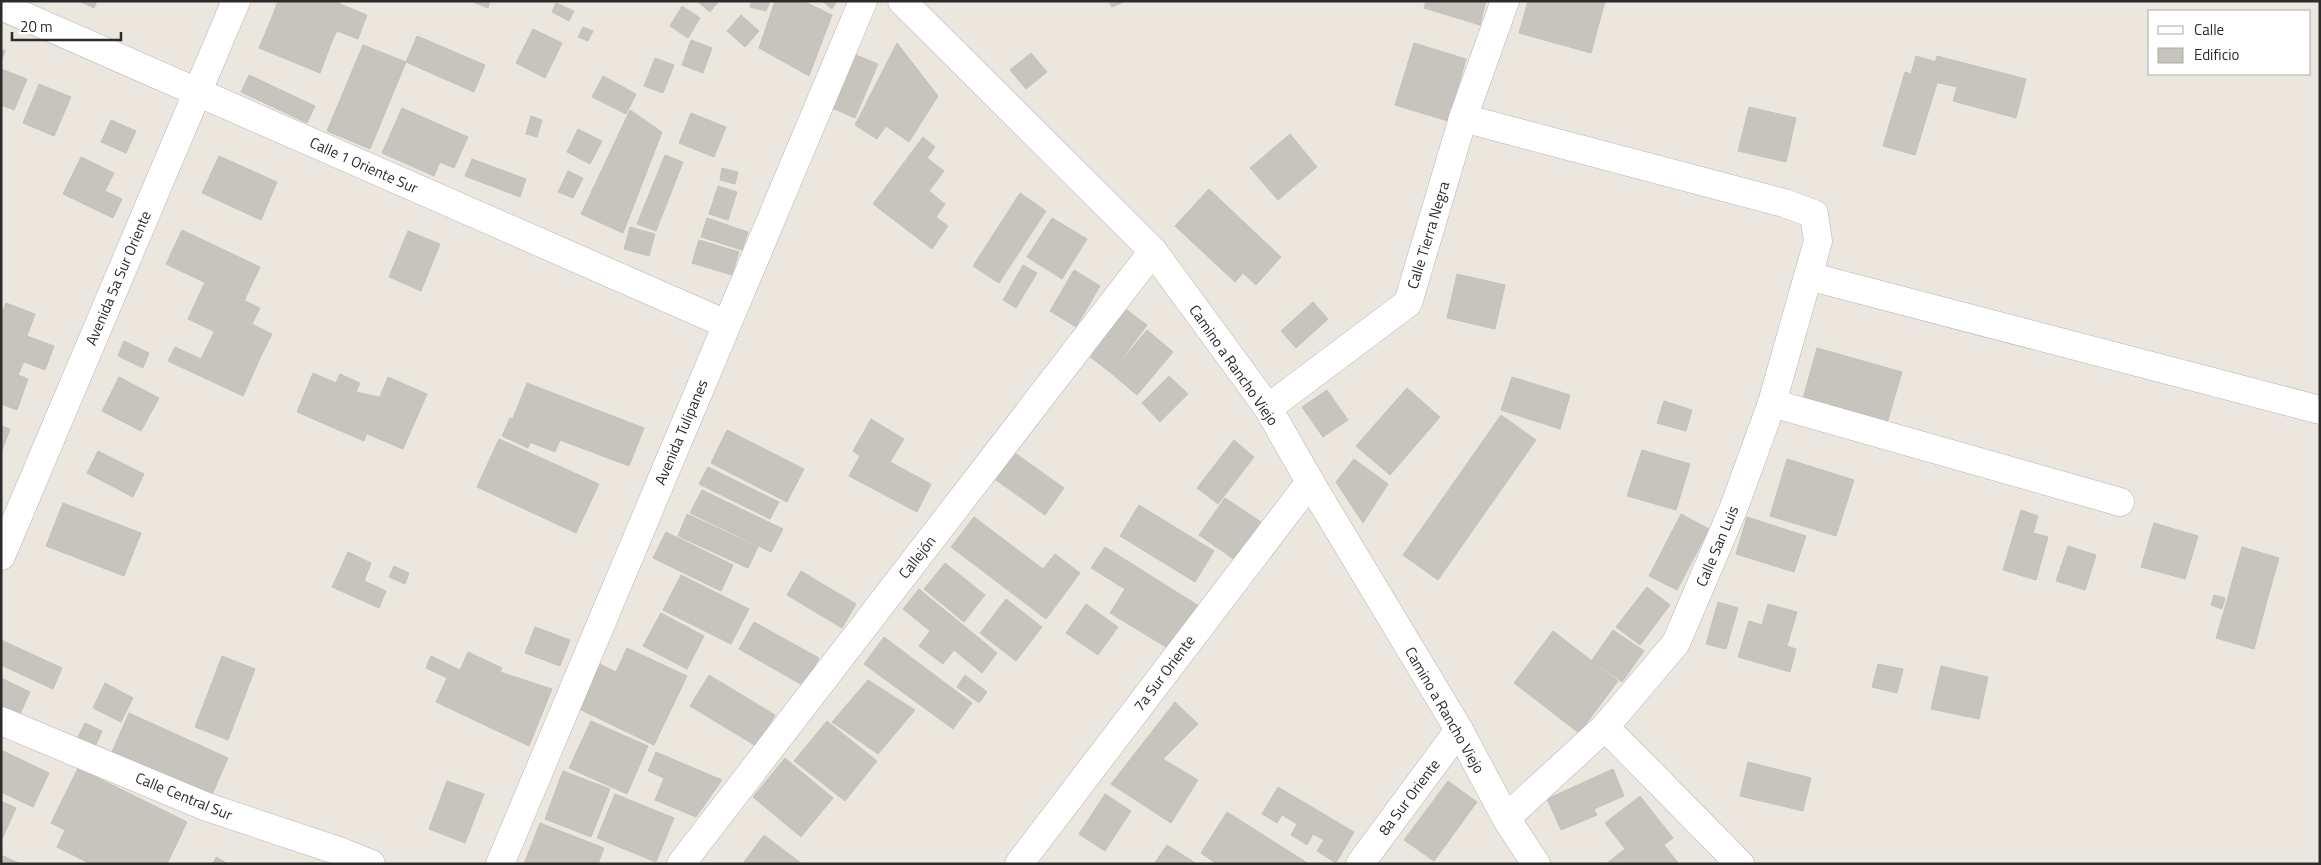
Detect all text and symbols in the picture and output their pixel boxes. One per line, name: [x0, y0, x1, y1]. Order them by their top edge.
scale bar: [12, 10, 121, 42]
legend: [2148, 10, 2311, 75]
text: 20 m: [20, 15, 53, 38]
text: Calle: [2194, 18, 2224, 41]
text: Edificio: [2194, 43, 2239, 66]
street label: Calle 1 Oriente Sur: [306, 131, 422, 199]
street label: Calle Tierra Negra: [1401, 178, 1455, 292]
street label: Avenida 5a Sur Oriente: [79, 207, 157, 349]
street label: Camino a Rancho Viejo: [1184, 300, 1284, 430]
street label: Avenida Tulipanes: [648, 376, 714, 488]
street label: Calle San Luis: [1690, 502, 1744, 590]
street label: Callejón: [893, 530, 941, 584]
street label: 7a Sur Oriente: [1128, 630, 1200, 716]
street label: Camino a Rancho Viejo: [1399, 642, 1491, 778]
street label: 8a Sur Oriente: [1373, 754, 1445, 840]
street label: Calle Central Sur: [132, 766, 236, 826]

